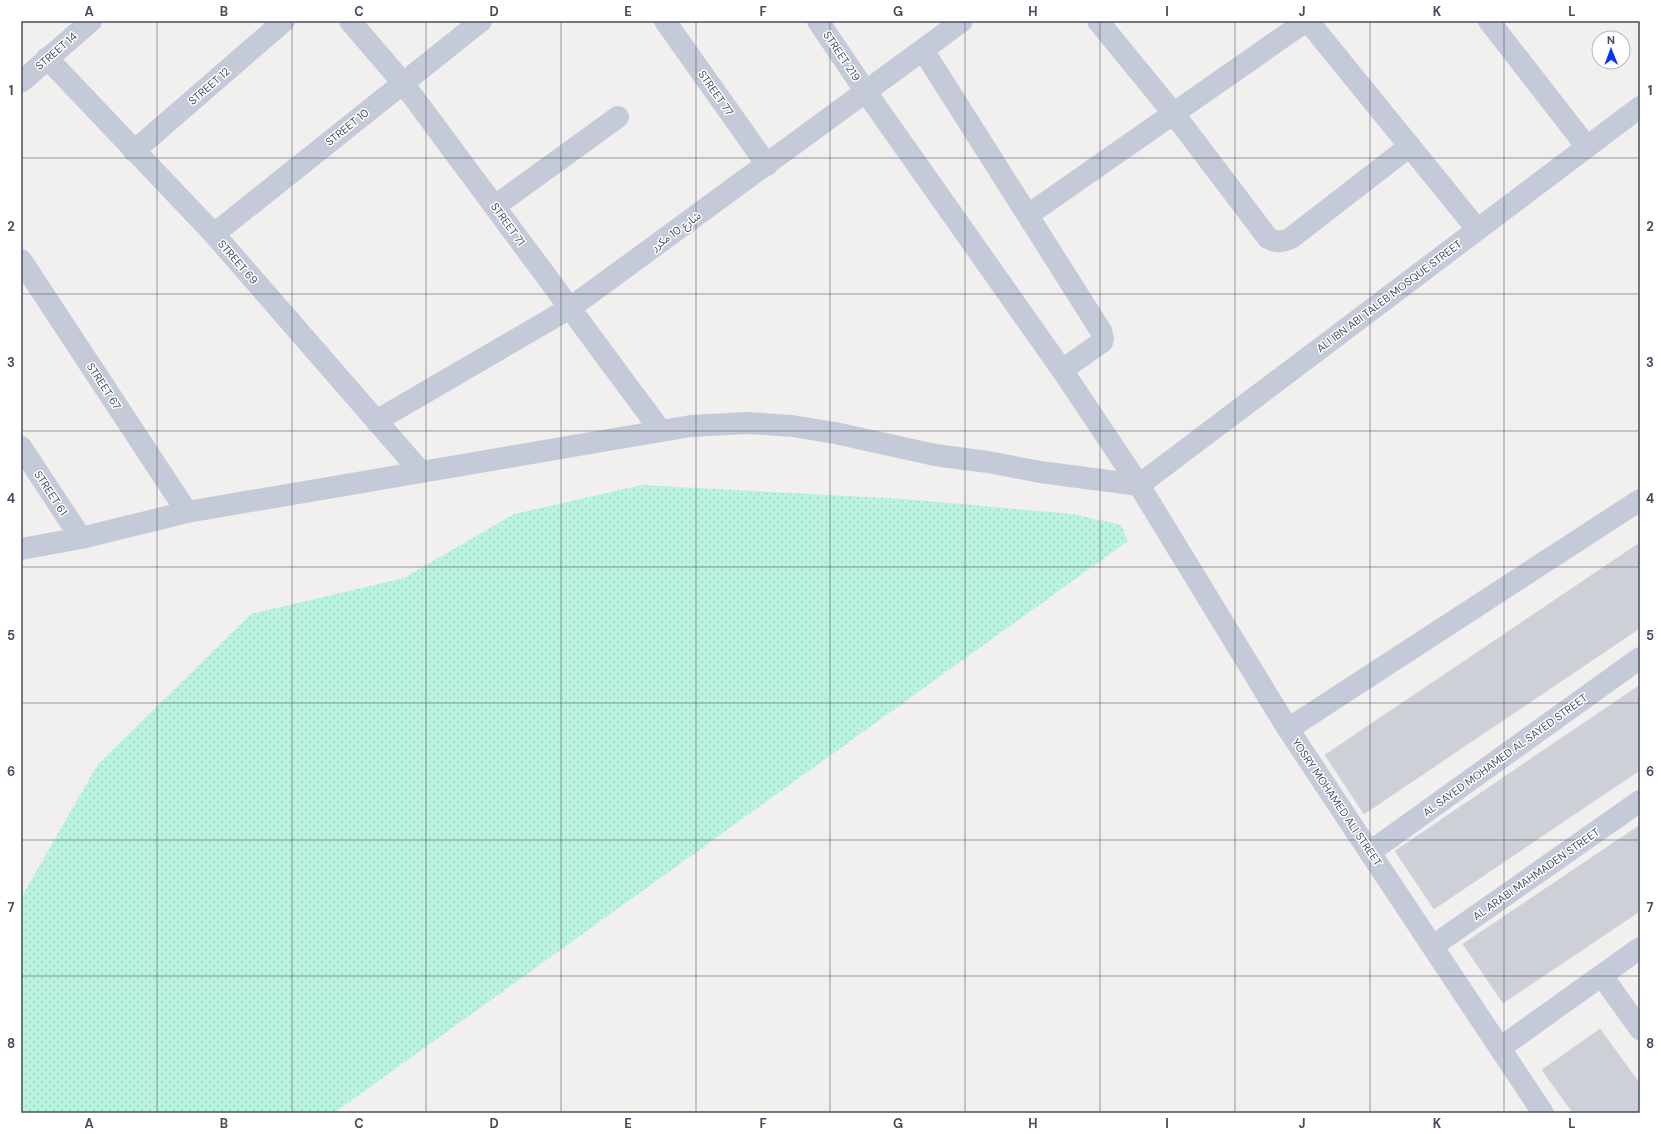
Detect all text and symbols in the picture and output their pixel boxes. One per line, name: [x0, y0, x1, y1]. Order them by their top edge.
text: A: [84, 3, 94, 20]
text: B: [220, 3, 228, 20]
text: C: [354, 3, 364, 20]
text: D: [489, 3, 499, 20]
text: E: [624, 3, 632, 20]
text: F: [759, 3, 767, 20]
text: G: [893, 3, 903, 20]
text: H: [1028, 3, 1038, 20]
text: I: [1165, 3, 1169, 20]
text: J: [1298, 3, 1306, 20]
text: K: [1433, 3, 1442, 20]
text: L: [1568, 3, 1576, 20]
street label: STREET 219: [820, 28, 864, 84]
street label: STREET 14: [32, 29, 80, 73]
north arrow: [1591, 30, 1631, 70]
text: N: [1607, 33, 1615, 47]
street label: STREET 12: [185, 64, 233, 108]
street label: STREET 77: [695, 68, 737, 118]
text: 1: [9, 82, 13, 99]
text: 1: [1648, 82, 1652, 99]
street label: STREET 10: [323, 105, 371, 149]
street label: STREET 71: [488, 200, 528, 248]
street label: شارع 10 مكرر: [648, 208, 704, 255]
text: 2: [7, 218, 15, 235]
text: 2: [1646, 218, 1654, 235]
street label: STREET 69: [215, 237, 261, 287]
street label: ALI IBN ABI TALEB MOSQUE STREET: [1314, 237, 1464, 355]
text: 3: [7, 354, 15, 371]
text: 3: [1646, 354, 1654, 371]
street label: STREET 67: [84, 360, 124, 412]
street label: STREET 61: [31, 468, 71, 518]
text: 4: [7, 490, 15, 507]
text: 4: [1646, 490, 1654, 507]
text: 5: [7, 627, 15, 644]
text: 5: [1646, 627, 1654, 644]
street label: AL SAYED MOHAMED AL SAYED STREET: [1420, 691, 1590, 819]
street label: YOSRY MOHAMED ALI STREET: [1289, 736, 1385, 868]
text: 6: [7, 763, 15, 780]
text: 6: [1646, 763, 1654, 780]
street label: AL ARABI MAHMADEN STREET: [1470, 825, 1602, 923]
text: 7: [8, 899, 15, 916]
text: 7: [1647, 899, 1654, 916]
text: 8: [7, 1035, 15, 1052]
text: 8: [1646, 1035, 1654, 1052]
text: A: [84, 1115, 94, 1132]
text: B: [220, 1115, 228, 1132]
text: C: [354, 1115, 364, 1132]
text: D: [489, 1115, 499, 1132]
text: E: [624, 1115, 632, 1132]
text: F: [759, 1115, 767, 1132]
text: G: [893, 1115, 903, 1132]
text: H: [1028, 1115, 1038, 1132]
text: I: [1165, 1115, 1169, 1132]
text: J: [1298, 1115, 1306, 1132]
text: K: [1433, 1115, 1442, 1132]
text: L: [1568, 1115, 1576, 1132]

